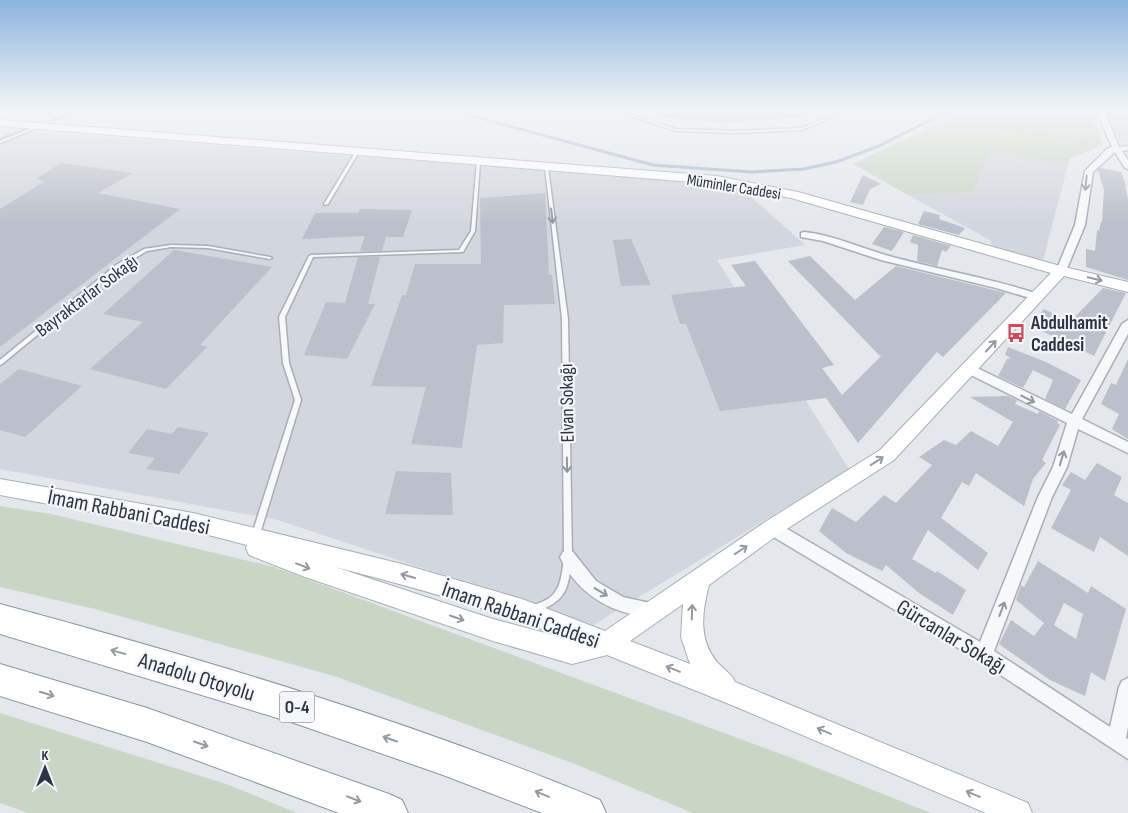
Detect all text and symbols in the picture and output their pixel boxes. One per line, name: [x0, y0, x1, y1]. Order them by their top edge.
street label: Müminler Caddesi: [685, 171, 782, 204]
one-way arrow: [1081, 174, 1091, 190]
one-way arrow: [547, 208, 557, 224]
street label: Bayraktarlar Sokağı: [31, 250, 143, 342]
one-way arrow: [1086, 275, 1102, 284]
place label: Abdulhamit Caddesi: [1030, 312, 1108, 357]
bus stop icon: Abdulhamit Caddesi: [1005, 322, 1027, 344]
one-way arrow: [985, 339, 997, 352]
street label: Elvan Sokağı: [555, 363, 580, 442]
one-way arrow: [1020, 395, 1035, 404]
one-way arrow: [1058, 451, 1068, 467]
one-way arrow: [869, 456, 883, 466]
one-way arrow: [562, 457, 571, 473]
street label: İmam Rabbani Caddesi: [45, 484, 212, 541]
one-way arrow: [733, 545, 747, 555]
one-way arrow: [296, 563, 311, 572]
one-way arrow: [400, 571, 416, 581]
street label: İmam Rabbani Caddesi: [438, 576, 603, 655]
one-way arrow: [593, 588, 607, 598]
street label: Gürcanlar Sokağı: [891, 594, 1011, 681]
one-way arrow: [997, 602, 1007, 617]
one-way arrow: [688, 605, 697, 621]
one-way arrow: [449, 614, 465, 624]
one-way arrow: [111, 646, 127, 656]
street label: Anadolu Otoyolu: [134, 647, 258, 708]
one-way arrow: [666, 664, 681, 674]
one-way arrow: [38, 690, 54, 700]
road number: O-4: [280, 692, 314, 722]
one-way arrow: [816, 726, 831, 735]
one-way arrow: [382, 734, 398, 743]
one-way arrow: [193, 740, 208, 749]
north arrow: [20, 743, 70, 793]
text: K: [42, 747, 49, 764]
one-way arrow: [535, 789, 550, 798]
one-way arrow: [966, 789, 981, 799]
one-way arrow: [346, 795, 361, 805]

